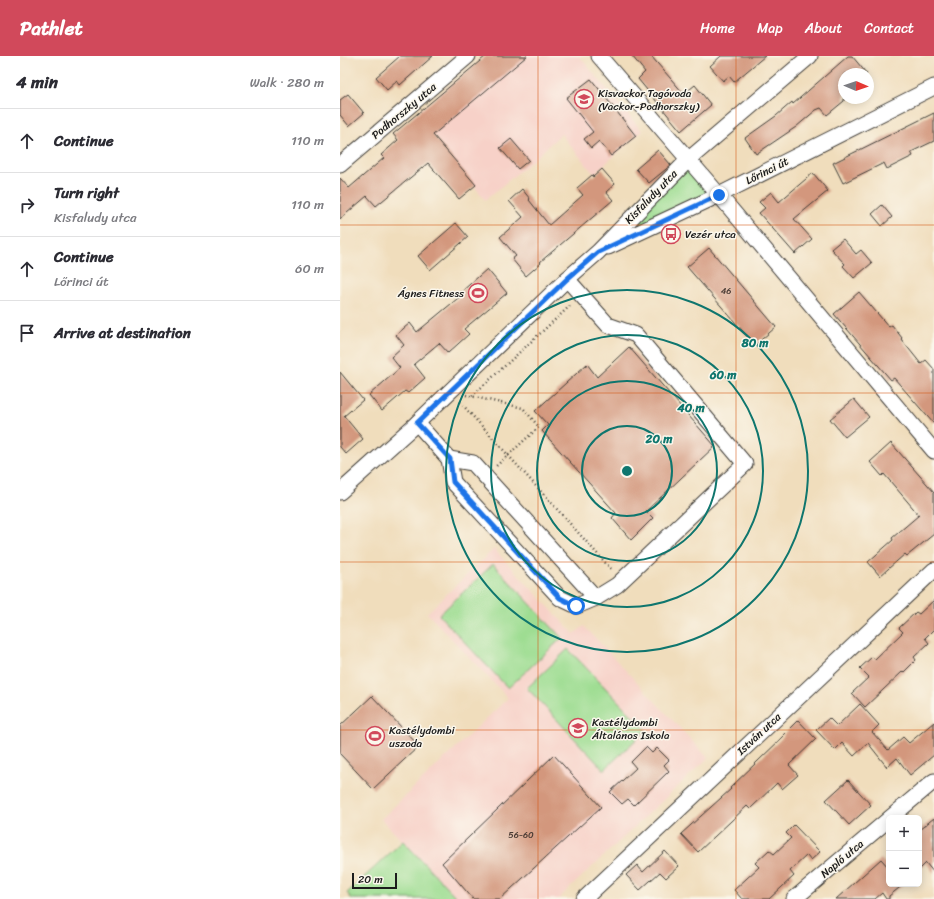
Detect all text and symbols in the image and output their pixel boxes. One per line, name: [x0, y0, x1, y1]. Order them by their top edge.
text: Pathlet: [20, 12, 83, 45]
text: Home: [700, 16, 735, 41]
text: Map: [757, 16, 783, 41]
text: About: [805, 16, 842, 41]
text: Contact: [864, 16, 914, 41]
text: 4 min: [16, 67, 58, 97]
north arrow: [838, 68, 874, 104]
text: Walk · 280 m: [250, 71, 324, 94]
street label: Podhorszky utca: [367, 78, 441, 144]
place label: Kisvackor Tagóvoda (Vackor-Podhorszky): [598, 84, 700, 116]
school or university icon: Kisvackor Tagóvoda (Vackor-Podhorszky): [573, 88, 595, 110]
text: Continue: [54, 128, 114, 154]
text: 110 m: [291, 129, 324, 152]
icon: ahead: [16, 130, 38, 152]
street label: Lőrinci út: [742, 152, 792, 190]
street label: Kisfaludy utca: [620, 165, 682, 229]
text: Turn right: [54, 180, 119, 206]
route end: [710, 186, 728, 204]
text: 110 m: [291, 193, 324, 216]
icon: right: [16, 194, 38, 216]
text: Kisfaludy utca: [54, 206, 137, 229]
bus stop icon: Vezér utca: [660, 223, 682, 245]
place label: Vezér utca: [685, 225, 736, 244]
text: Continue: [54, 244, 114, 270]
text: 60 m: [295, 257, 324, 280]
icon: ahead: [16, 258, 38, 280]
text: Lőrinci út: [54, 270, 109, 293]
sports icon: Ágnes Fitness: [467, 282, 489, 304]
house number: 46: [721, 283, 731, 299]
place label: Ágnes Fitness: [397, 284, 465, 303]
text: Arrive at destination: [54, 320, 191, 346]
icon: arrive: [16, 322, 38, 344]
text: 80 m: [740, 332, 769, 354]
text: 60 m: [709, 364, 737, 386]
text: 40 m: [676, 397, 705, 419]
text: 20 m: [645, 428, 673, 450]
centre of rings: [620, 464, 634, 478]
route start: [567, 597, 585, 615]
street label: István utca: [732, 708, 786, 761]
place label: Kastélydombi Általános Iskola: [591, 713, 670, 745]
school or university icon: Kastélydombi Általános Iskola: [567, 717, 589, 739]
place label: Kastélydombi uszoda: [389, 721, 455, 753]
sports icon: Kastélydombi uszoda: [364, 725, 386, 747]
map controls: [886, 815, 922, 887]
button: +: [886, 815, 922, 851]
house number: 56-60: [508, 827, 534, 843]
street label: Napló utca: [816, 835, 868, 883]
button: −: [886, 851, 922, 887]
text: 20 m: [358, 870, 383, 889]
scale bar: [352, 871, 397, 890]

